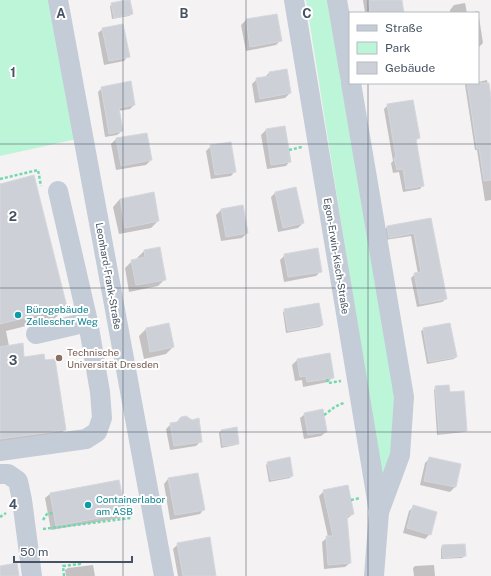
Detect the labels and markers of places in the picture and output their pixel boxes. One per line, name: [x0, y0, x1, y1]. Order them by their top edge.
place label: Bürogebäude Zellescher Weg: [26, 303, 98, 327]
marker: Bürogebäude Zellescher Weg: [13, 310, 23, 320]
place label: Technische Universität Dresden: [67, 346, 159, 370]
marker: Technische Universität Dresden: [54, 353, 64, 363]
place label: Containerlabor am ASB: [96, 493, 165, 517]
marker: Containerlabor am ASB: [83, 500, 93, 510]

